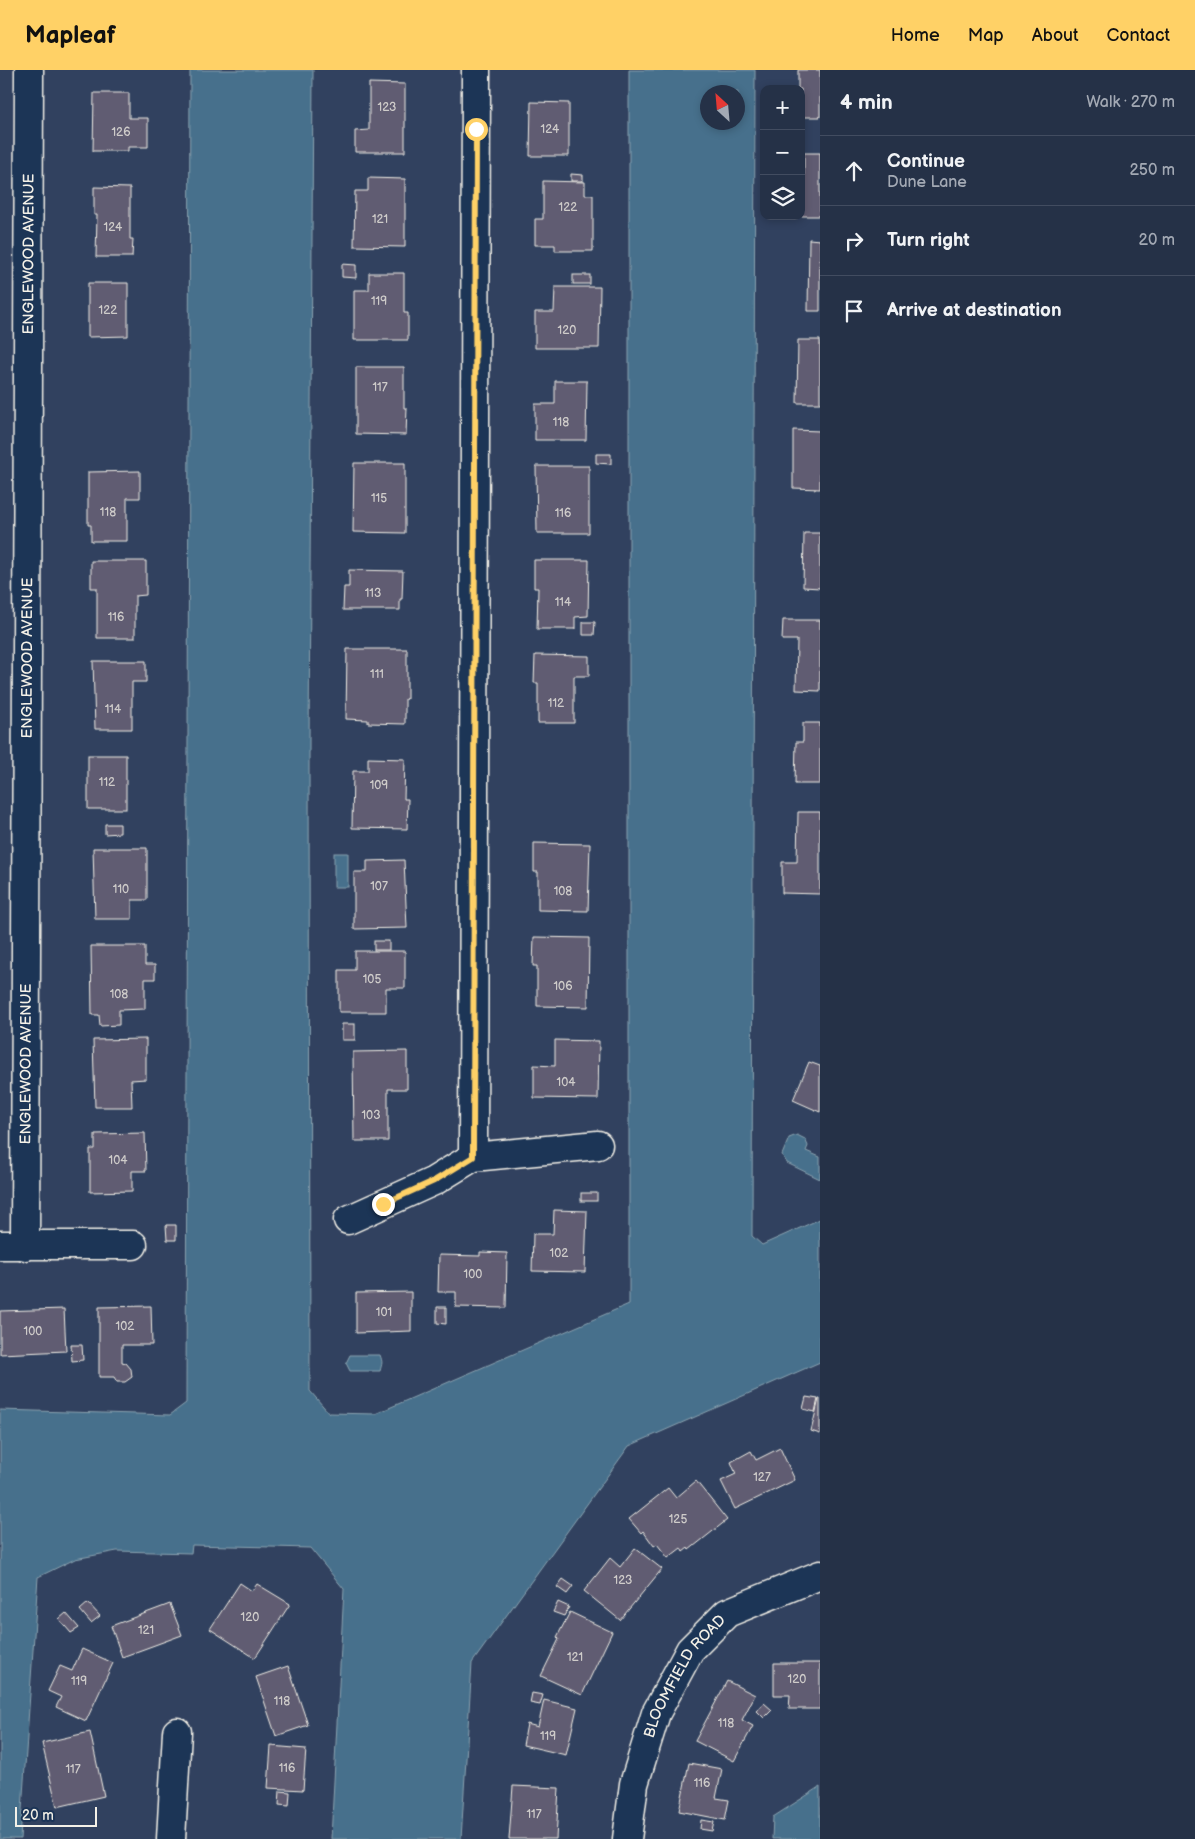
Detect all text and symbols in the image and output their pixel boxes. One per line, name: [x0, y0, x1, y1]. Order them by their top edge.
text: Mapleaf: [25, 21, 116, 50]
text: Home: [891, 25, 940, 46]
text: Map: [968, 25, 1004, 46]
text: About: [1032, 25, 1079, 46]
text: Contact: [1107, 25, 1170, 46]
north arrow: [700, 85, 745, 130]
map controls: [760, 85, 805, 220]
button: +: [760, 85, 805, 130]
text: 4 min: [840, 90, 893, 115]
text: Walk · 270 m: [1086, 93, 1175, 112]
house number: 123: [378, 100, 396, 115]
route start: [465, 118, 488, 141]
house number: 124: [541, 122, 560, 137]
house number: 126: [111, 125, 131, 140]
button: −: [760, 130, 805, 175]
text: Continue: [887, 150, 965, 173]
icon: ahead: [840, 157, 868, 185]
text: 250 m: [1129, 161, 1175, 180]
street label: ENGLEWOOD AVENUE: [19, 173, 39, 335]
text: Dune Lane: [887, 173, 967, 192]
button: layers: [760, 175, 805, 220]
house number: 122: [559, 200, 577, 215]
house number: 121: [372, 212, 388, 227]
house number: 124: [104, 220, 123, 235]
icon: right: [840, 227, 868, 255]
text: Turn right: [887, 229, 970, 252]
text: 20 m: [1139, 231, 1175, 250]
house number: 119: [371, 294, 387, 309]
icon: arrive: [840, 297, 868, 325]
text: Arrive at destination: [887, 299, 1062, 322]
house number: 122: [99, 303, 117, 318]
house number: 120: [558, 323, 576, 338]
house number: 117: [372, 380, 388, 395]
house number: 118: [553, 415, 569, 430]
house number: 115: [371, 491, 387, 506]
house number: 118: [100, 505, 116, 520]
house number: 116: [555, 506, 571, 521]
street label: ENGLEWOOD AVENUE: [18, 577, 37, 739]
house number: 113: [365, 586, 381, 601]
house number: 114: [555, 595, 572, 610]
house number: 116: [108, 610, 124, 625]
house number: 111: [370, 667, 384, 682]
house number: 112: [548, 696, 564, 711]
house number: 114: [105, 702, 122, 717]
house number: 112: [99, 775, 115, 790]
house number: 109: [370, 778, 388, 793]
house number: 107: [370, 879, 388, 894]
house number: 110: [113, 882, 129, 897]
house number: 108: [554, 884, 572, 899]
house number: 105: [363, 972, 381, 987]
house number: 106: [553, 979, 573, 994]
street label: ENGLEWOOD AVENUE: [16, 983, 36, 1145]
house number: 108: [110, 987, 128, 1002]
house number: 104: [556, 1075, 576, 1090]
house number: 103: [361, 1108, 381, 1123]
house number: 104: [108, 1153, 128, 1168]
route end: [372, 1193, 395, 1216]
house number: 102: [550, 1246, 568, 1261]
house number: 100: [464, 1267, 482, 1282]
house number: 101: [376, 1305, 392, 1320]
house number: 102: [116, 1319, 134, 1334]
house number: 100: [24, 1324, 42, 1339]
house number: 127: [753, 1470, 771, 1485]
house number: 125: [669, 1512, 687, 1527]
house number: 123: [614, 1573, 632, 1588]
house number: 120: [241, 1610, 259, 1625]
street label: BLOOMFIELD ROAD: [640, 1611, 730, 1740]
house number: 121: [138, 1623, 154, 1638]
house number: 121: [567, 1650, 583, 1665]
house number: 120: [788, 1672, 806, 1687]
house number: 119: [71, 1674, 87, 1689]
house number: 118: [274, 1694, 290, 1709]
house number: 118: [718, 1716, 734, 1731]
house number: 119: [540, 1729, 556, 1744]
house number: 116: [279, 1761, 295, 1776]
house number: 117: [65, 1762, 81, 1777]
house number: 116: [694, 1776, 710, 1791]
scale bar: [15, 1804, 98, 1827]
text: 20 m: [22, 1807, 54, 1824]
house number: 117: [526, 1807, 542, 1822]

